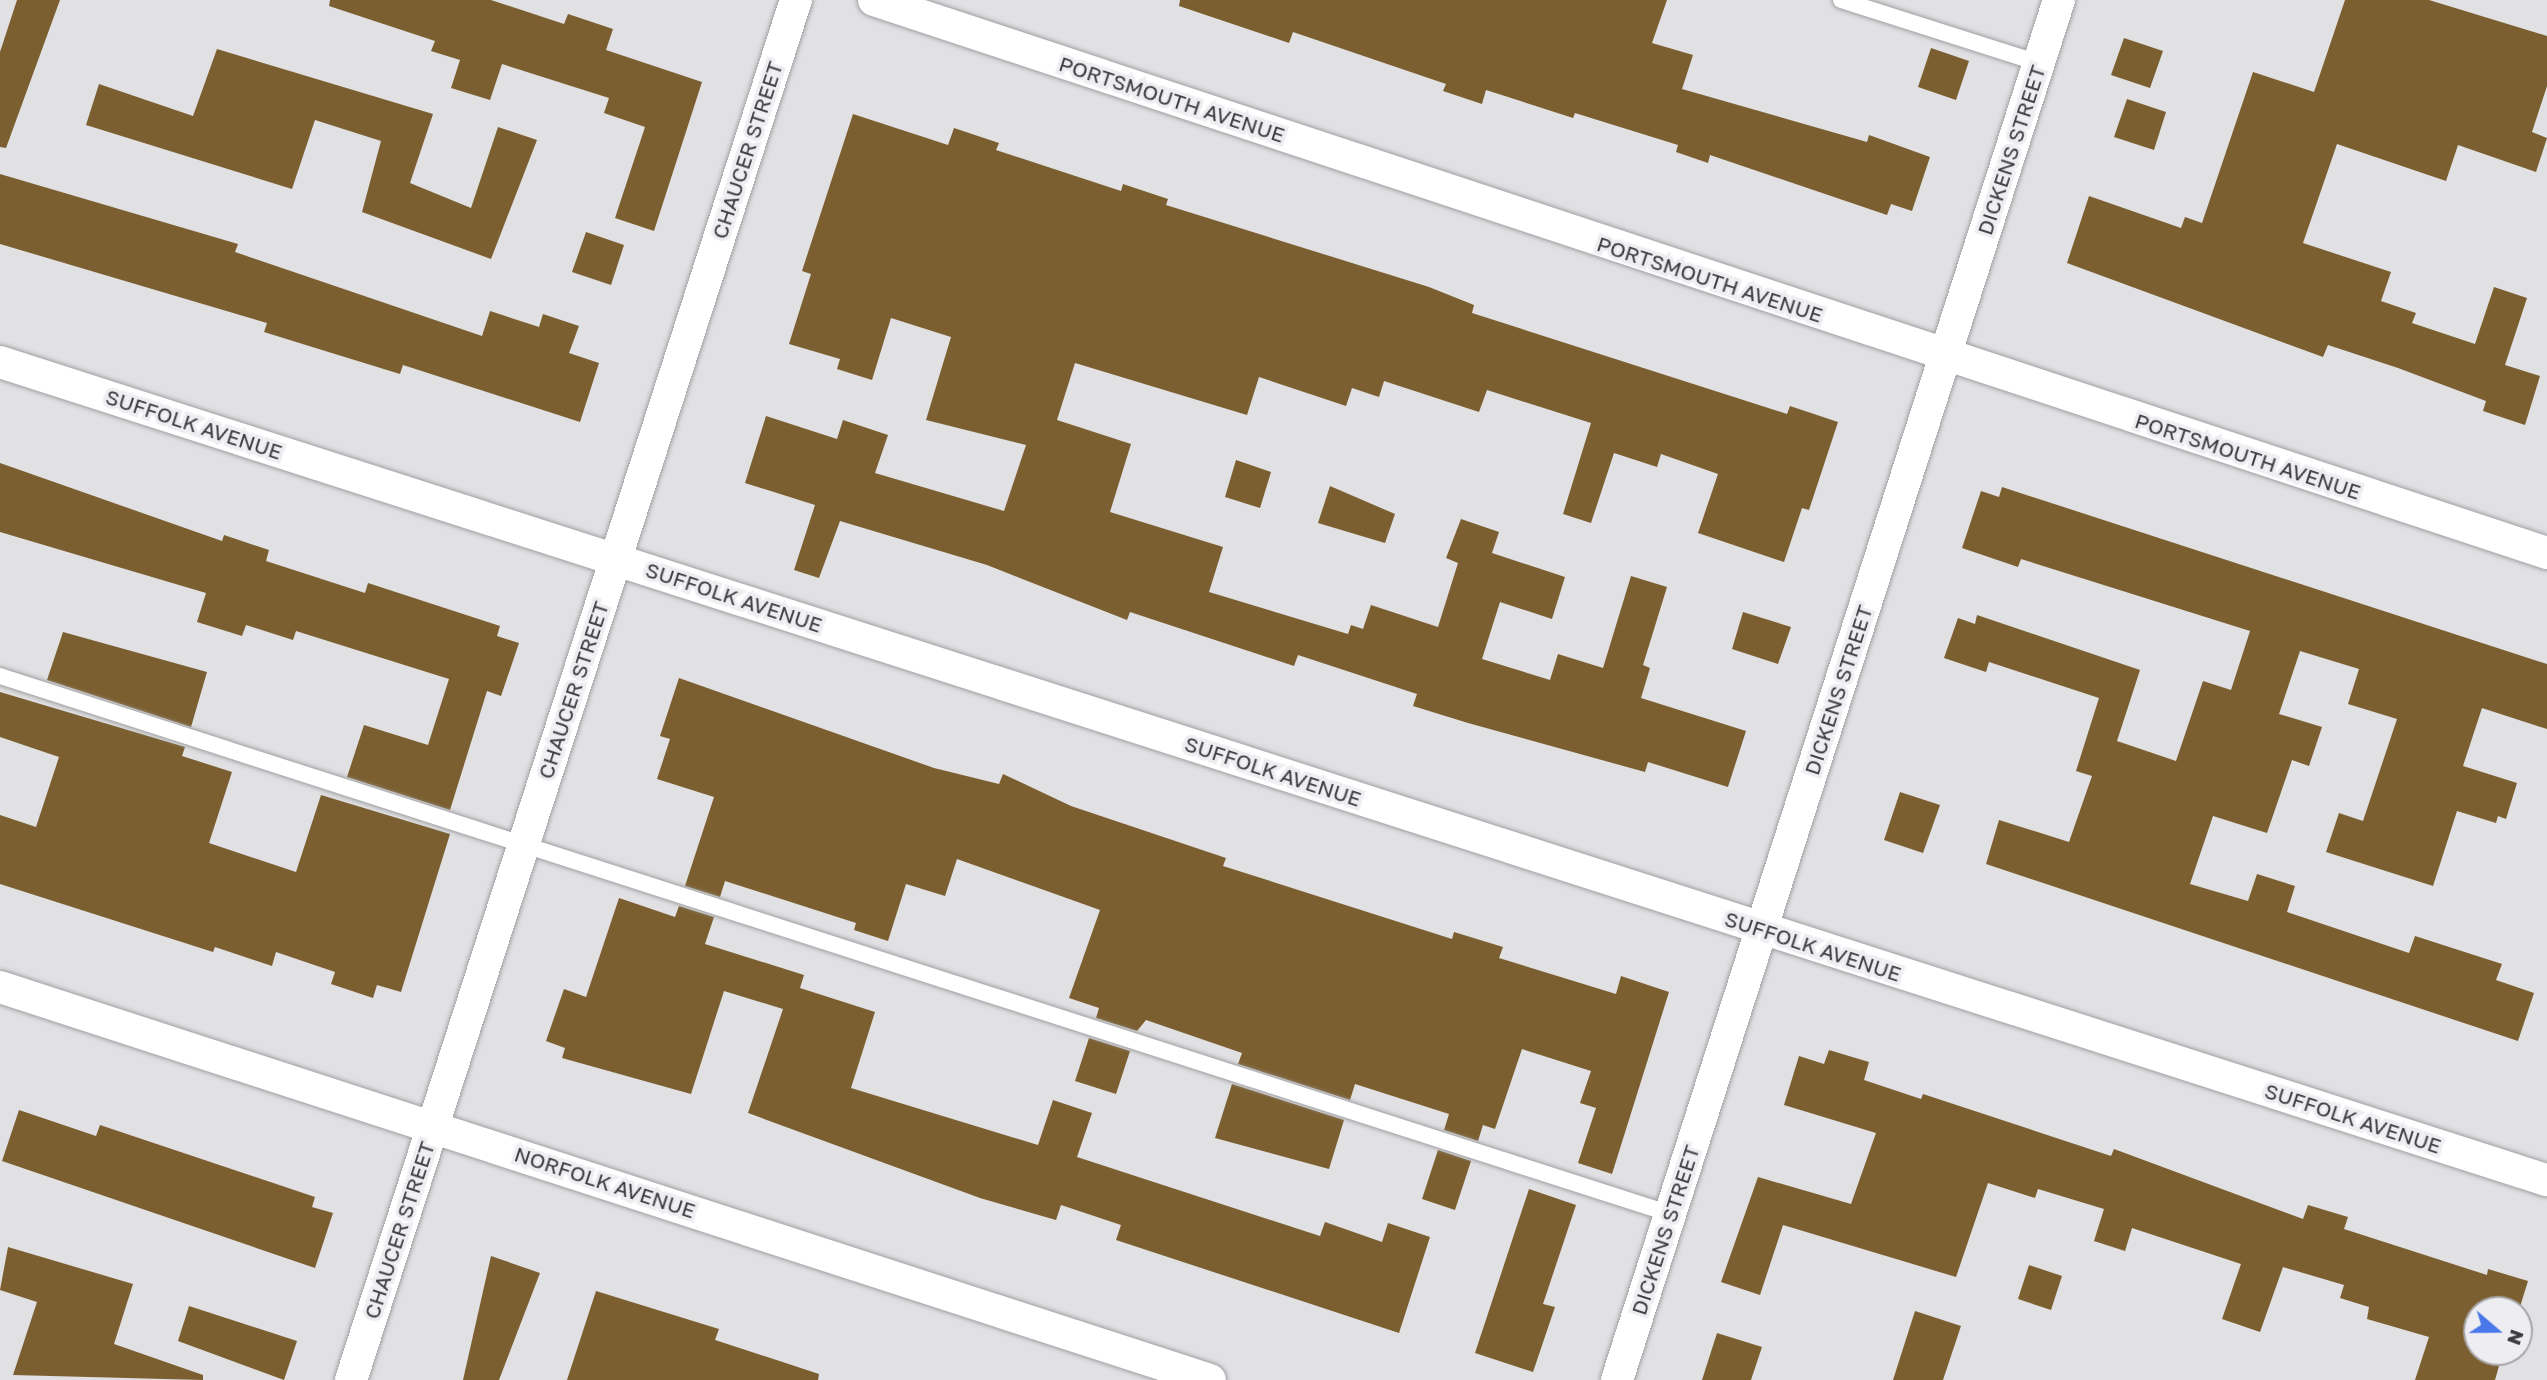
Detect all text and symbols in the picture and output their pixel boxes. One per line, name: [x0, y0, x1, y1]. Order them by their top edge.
street label: PORTSMOUTH AVENUE: [1056, 51, 1288, 147]
street label: CHAUCER STREET: [706, 58, 788, 242]
street label: DICKENS STREET: [1972, 62, 2050, 238]
street label: PORTSMOUTH AVENUE: [1594, 231, 1826, 327]
street label: SUFFOLK AVENUE: [103, 384, 285, 464]
street label: PORTSMOUTH AVENUE: [2132, 408, 2364, 504]
street label: SUFFOLK AVENUE: [643, 557, 825, 637]
street label: CHAUCER STREET: [532, 598, 614, 782]
street label: DICKENS STREET: [1799, 602, 1877, 778]
street label: SUFFOLK AVENUE: [1182, 731, 1364, 811]
street label: SUFFOLK AVENUE: [1722, 906, 1904, 986]
street label: SUFFOLK AVENUE: [2262, 1078, 2444, 1158]
street label: CHAUCER STREET: [358, 1138, 440, 1322]
street label: NORFOLK AVENUE: [511, 1141, 699, 1223]
street label: DICKENS STREET: [1626, 1142, 1704, 1318]
north arrow: [2463, 1296, 2533, 1366]
text: N: [2503, 1327, 2530, 1348]

